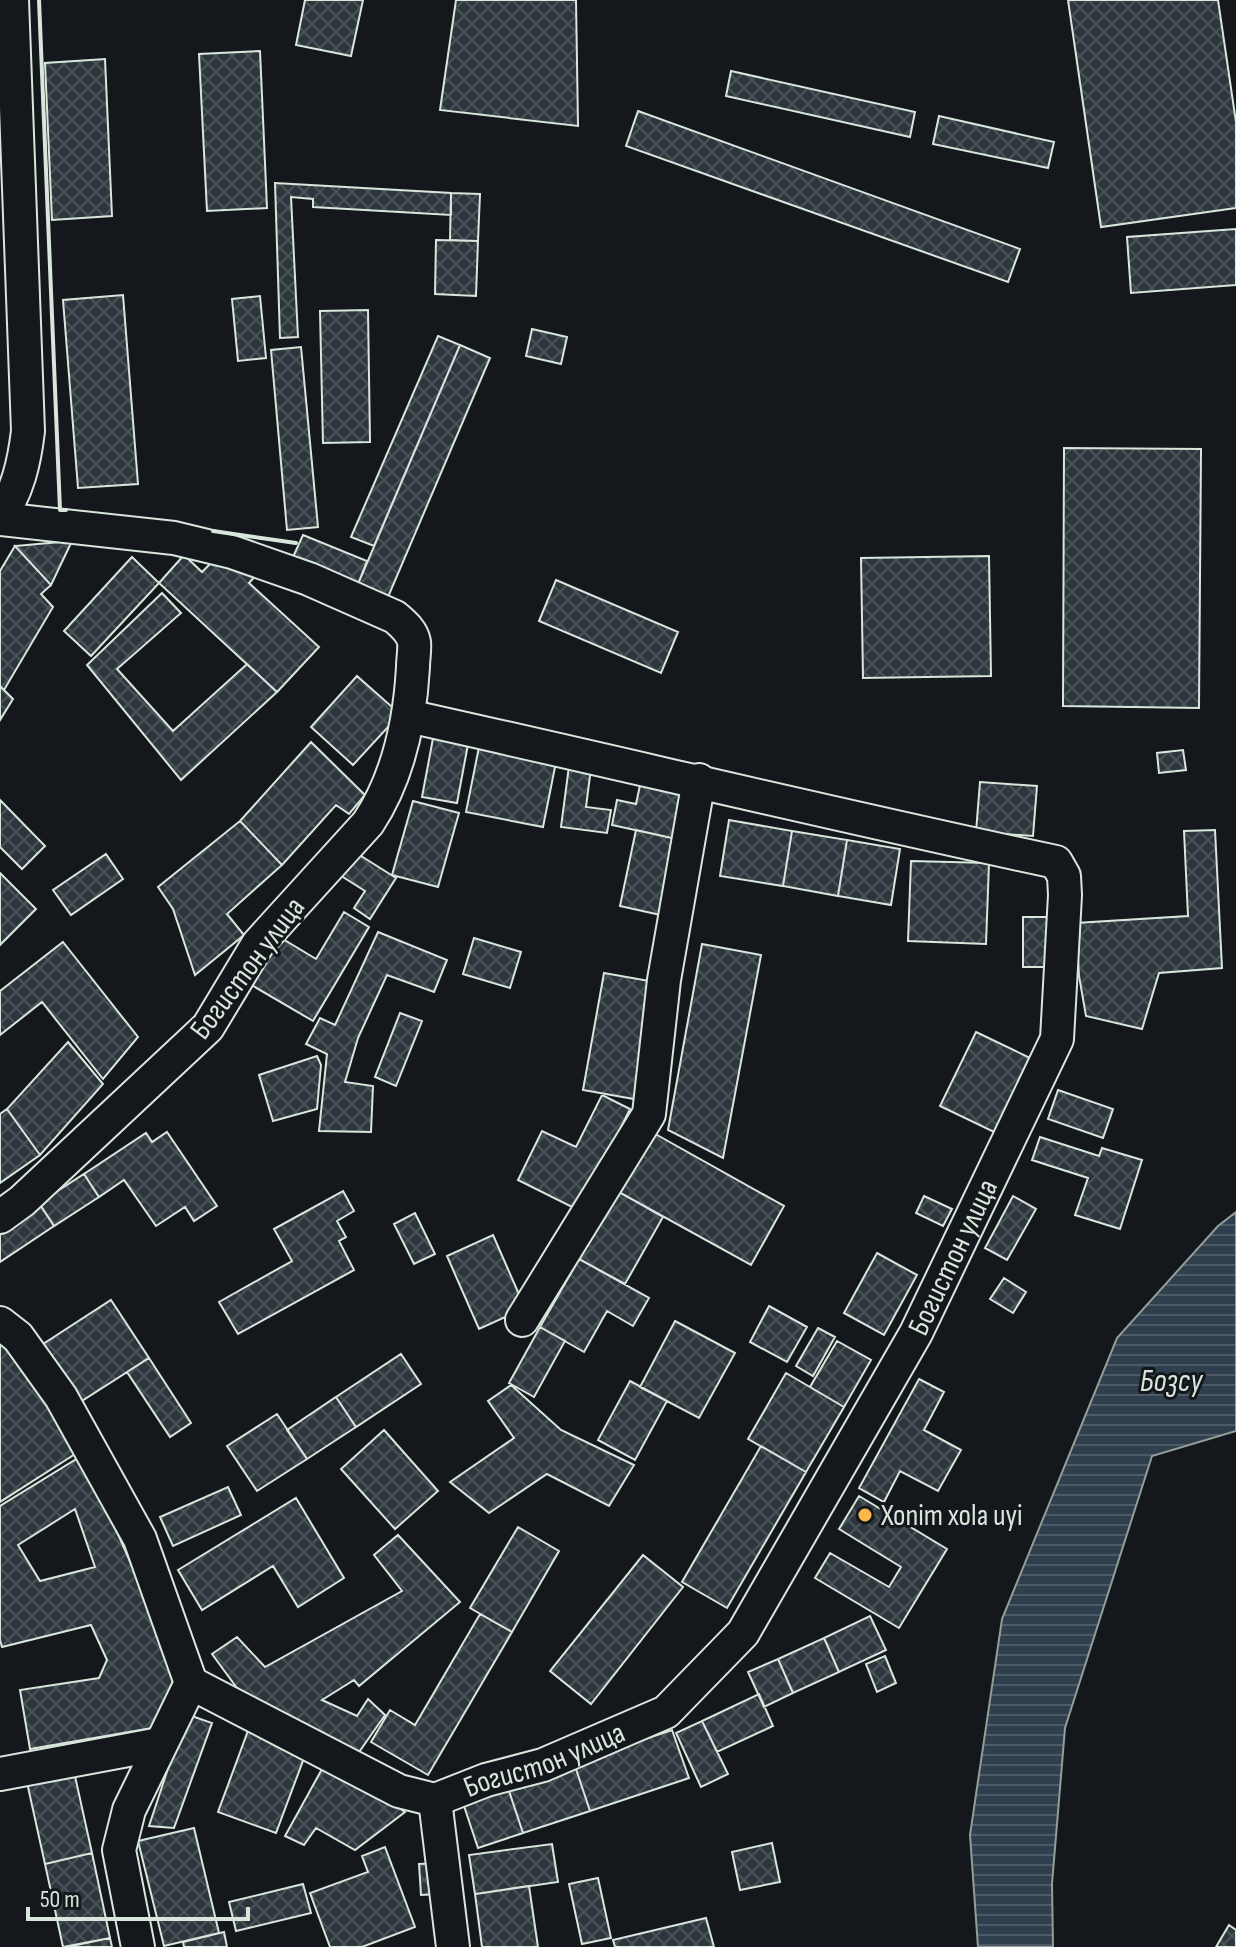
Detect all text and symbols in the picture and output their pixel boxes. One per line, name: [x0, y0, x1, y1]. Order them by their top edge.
street label: Богистон улица: [183, 890, 313, 1047]
street label: Богистон улица: [901, 1174, 1006, 1341]
water label: Бозсу: [1140, 1362, 1203, 1401]
place label: Xonim xola uyi: [880, 1498, 1023, 1534]
marker: Xonim xola uyi: [856, 1506, 874, 1524]
street label: Богистон улица: [459, 1715, 631, 1806]
scale bar: [28, 1871, 248, 1921]
text: 50 m: [40, 1885, 80, 1914]

